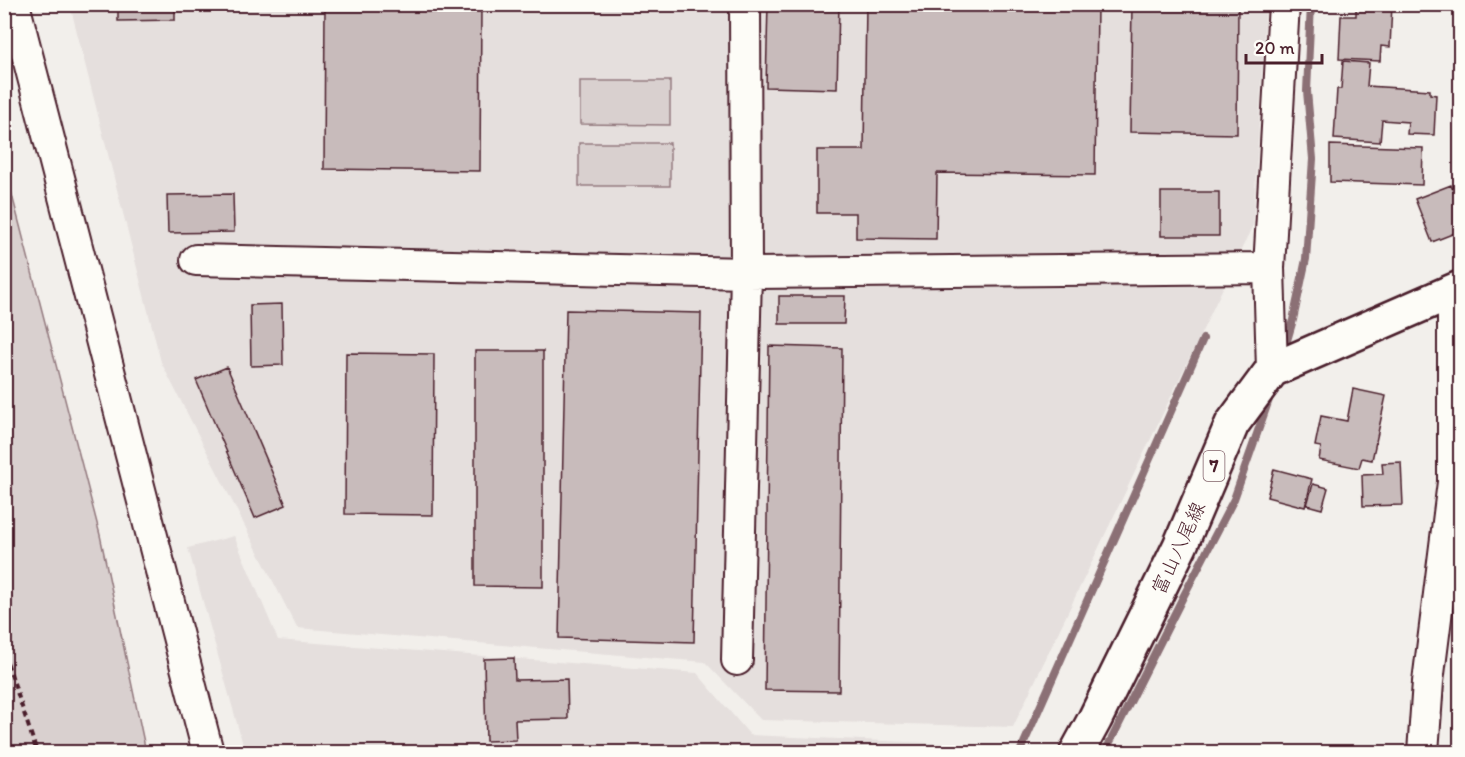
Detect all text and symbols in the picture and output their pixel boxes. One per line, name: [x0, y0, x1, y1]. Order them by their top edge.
scale bar: [1246, 27, 1322, 65]
text: 20 m: [1255, 37, 1295, 59]
road number: 7: [1204, 451, 1224, 481]
street label: 富山八尾線: [1146, 498, 1210, 598]

